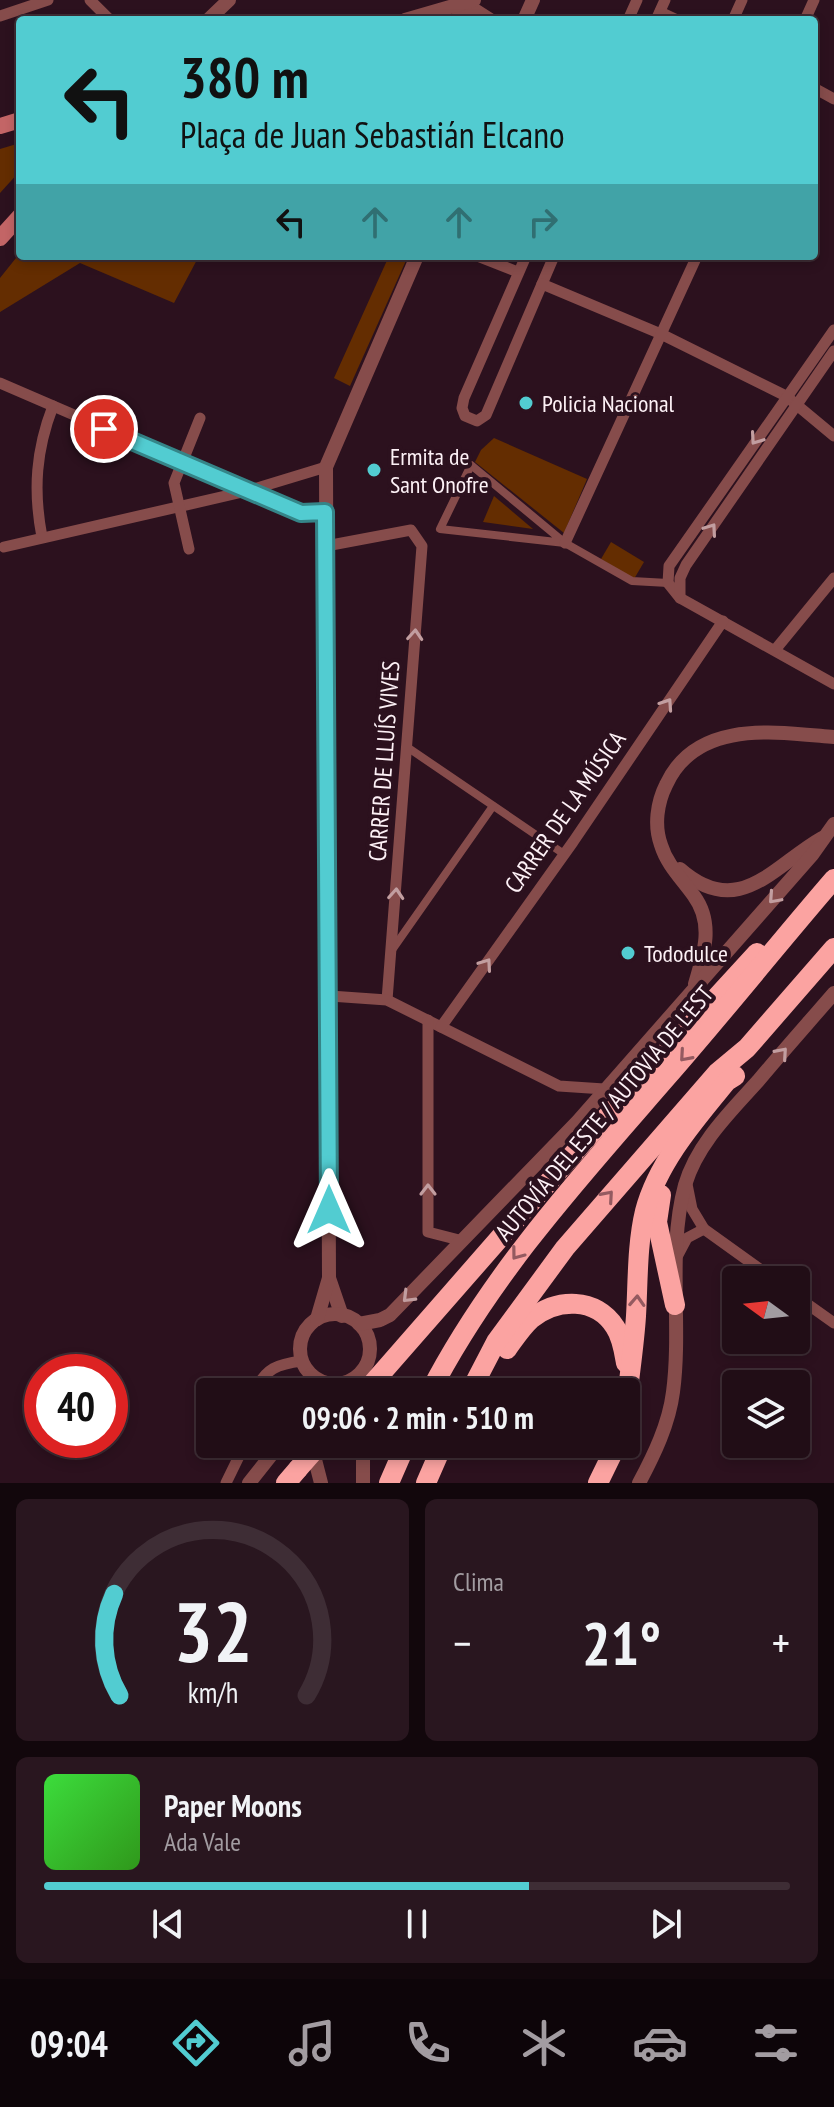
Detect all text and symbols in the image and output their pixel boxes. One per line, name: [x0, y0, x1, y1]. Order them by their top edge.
text: 380 m: [180, 41, 309, 113]
icon: left: [48, 48, 152, 152]
text: Plaça de Juan Sebastián Elcano: [180, 111, 565, 158]
icon: left: [269, 200, 313, 244]
icon: ahead: [353, 200, 397, 244]
icon: ahead: [437, 200, 481, 244]
icon: right: [521, 200, 565, 244]
place label: Policia Nacional: [542, 388, 675, 419]
marker: Policia Nacional: [517, 394, 535, 412]
pin: [70, 395, 138, 463]
icon: arrive: [82, 407, 126, 451]
one-way arrow: [751, 431, 766, 445]
place label: Ermita de Sant Onofre: [390, 441, 489, 500]
marker: Ermita de Sant Onofre: [365, 461, 383, 479]
one-way arrow: [701, 523, 716, 537]
one-way arrow: [407, 628, 424, 641]
street label: CARRER DE LLUÍS VIVES: [362, 660, 406, 862]
one-way arrow: [657, 699, 672, 713]
street label: CARRER DE LA MÚSICA: [498, 724, 633, 899]
one-way arrow: [387, 887, 404, 900]
one-way arrow: [768, 889, 783, 903]
place label: Tododulce: [644, 938, 728, 969]
marker: Tododulce: [619, 944, 637, 962]
one-way arrow: [476, 958, 491, 972]
street label: AUTOVÍA DEL ESTE / AUTOVIA DE L'EST: [488, 979, 720, 1247]
one-way arrow: [680, 1047, 695, 1061]
one-way arrow: [772, 1047, 787, 1062]
position arrow: [287, 1168, 371, 1252]
one-way arrow: [419, 1183, 437, 1196]
one-way arrow: [598, 1191, 612, 1206]
one-way arrow: [512, 1246, 527, 1260]
north arrow: [722, 1266, 810, 1354]
map controls: [722, 1266, 810, 1458]
one-way arrow: [402, 1288, 417, 1302]
one-way arrow: [628, 1294, 645, 1307]
speed limit sign: 40: [24, 1354, 128, 1458]
button: layers: [722, 1370, 810, 1458]
text: 09:06 · 2 min · 510 m: [302, 1398, 534, 1437]
text: Clima: [453, 1565, 504, 1598]
text: 32: [173, 1577, 252, 1685]
text: 21°: [582, 1604, 661, 1682]
text: −: [453, 1614, 471, 1671]
text: +: [772, 1614, 790, 1671]
text: km/h: [187, 1674, 238, 1711]
text: Paper Moons: [164, 1786, 302, 1825]
text: Ada Vale: [164, 1825, 241, 1858]
icon: previous: [146, 1902, 190, 1946]
icon: pause: [395, 1902, 439, 1946]
icon: next: [644, 1902, 688, 1946]
icon: directions: [168, 2015, 224, 2071]
icon: music: [284, 2015, 340, 2071]
icon: phone: [400, 2015, 456, 2071]
icon: climate: [516, 2015, 572, 2071]
icon: car: [632, 2015, 688, 2071]
icon: filters: [748, 2015, 804, 2071]
text: 09:04: [30, 2020, 108, 2067]

